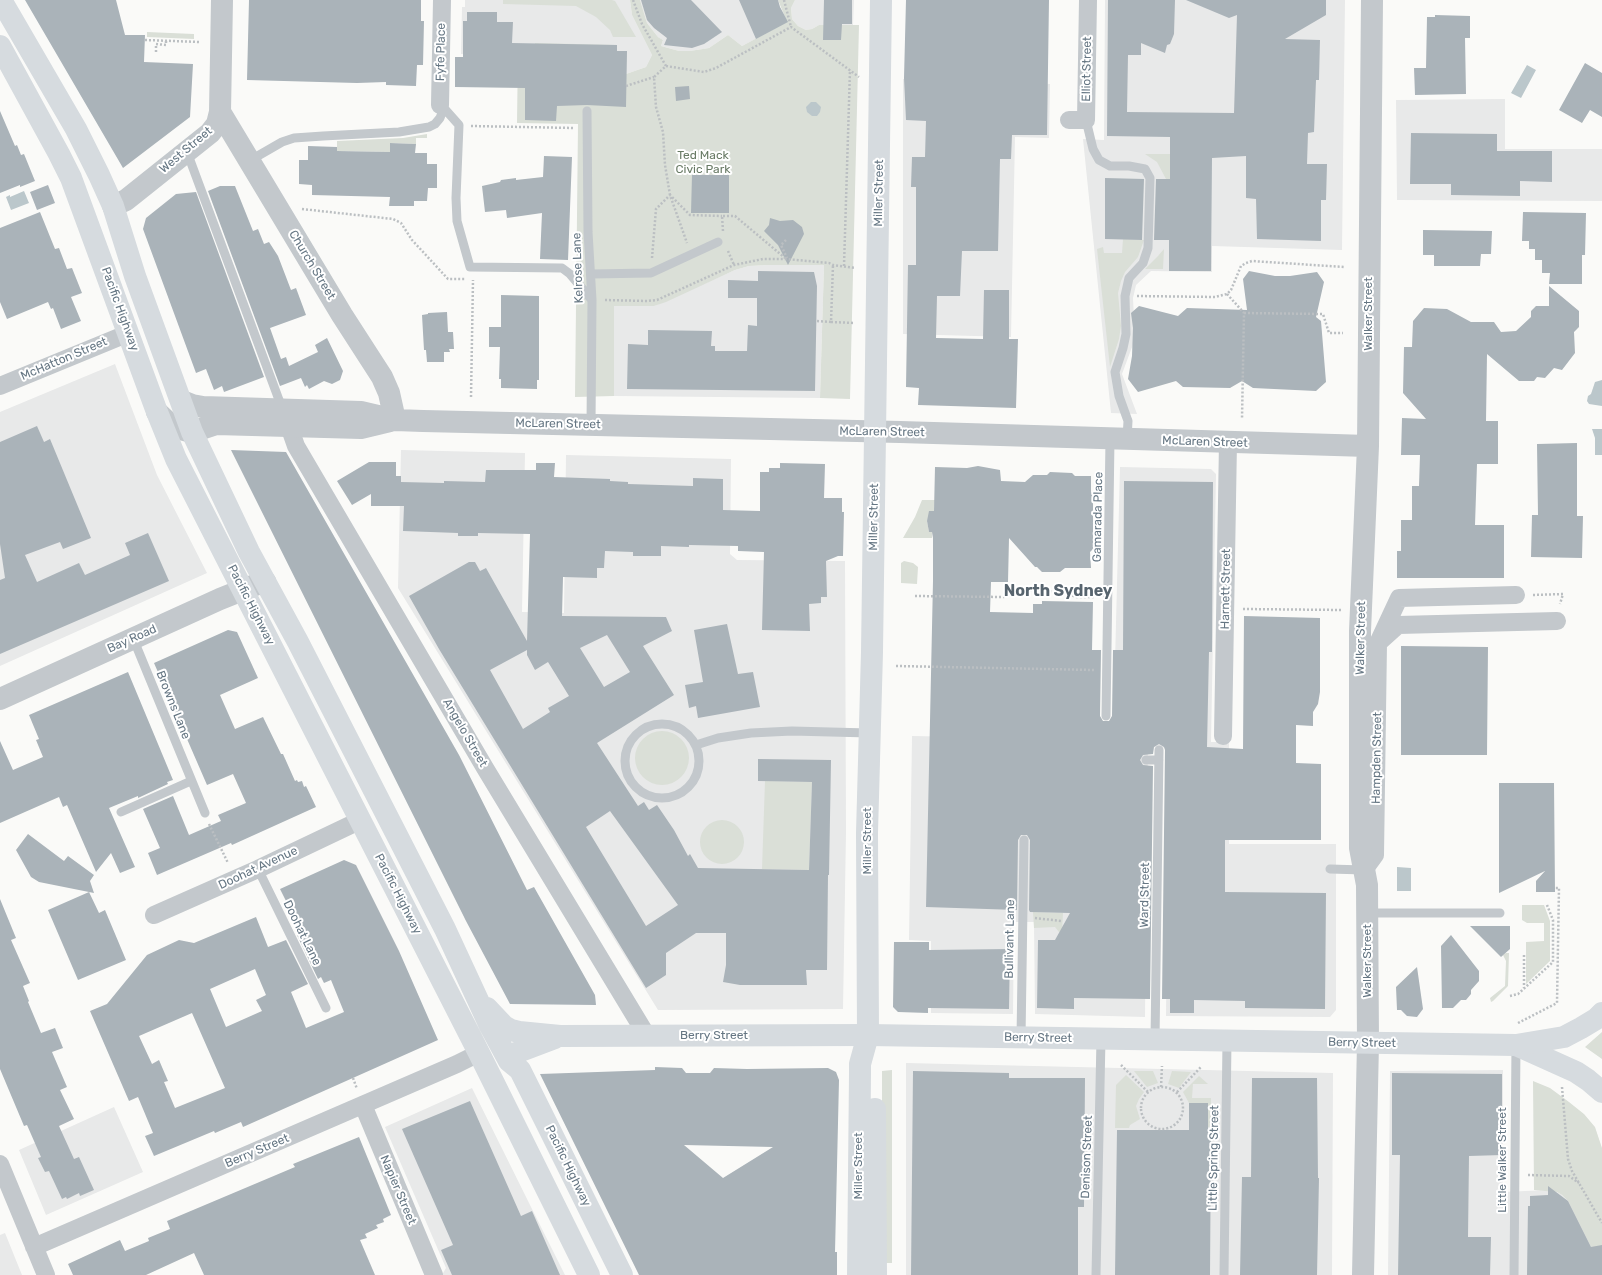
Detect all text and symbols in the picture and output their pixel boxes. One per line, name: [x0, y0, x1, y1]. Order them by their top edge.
street label: Fyfe Place: [433, 23, 449, 81]
street label: Elliot Street: [1079, 36, 1095, 102]
street label: West Street: [157, 124, 215, 176]
park label: Ted Mack Civic Park: [676, 149, 730, 177]
street label: Miller Street: [871, 159, 887, 227]
street label: Church Street: [286, 228, 338, 302]
street label: Kelrose Lane: [570, 232, 586, 304]
street label: Pacific Highway: [98, 265, 142, 353]
street label: Walker Street: [1362, 277, 1376, 351]
street label: McHatton Street: [19, 334, 109, 384]
street label: McLaren Street: [515, 416, 601, 432]
street label: McLaren Street: [839, 424, 925, 440]
street label: McLaren Street: [1162, 433, 1248, 451]
street label: Gamarada Place: [1090, 472, 1106, 562]
street label: Miller Street: [866, 483, 882, 551]
street label: Harnett Street: [1218, 549, 1234, 629]
street label: Pacific Highway: [225, 562, 277, 648]
district label: North Sydney: [1004, 581, 1112, 601]
street label: Walker Street: [1353, 601, 1369, 675]
street label: Bay Road: [105, 622, 159, 656]
street label: Browns Lane: [153, 669, 193, 741]
street label: Angelo Street: [440, 696, 490, 770]
street label: Hampden Street: [1369, 712, 1385, 804]
street label: Miller Street: [861, 807, 875, 875]
street label: Doohat Avenue: [216, 843, 300, 893]
street label: Pacific Highway: [372, 851, 424, 937]
street label: Ward Street: [1137, 862, 1153, 928]
street label: Doohat Lane: [280, 898, 324, 968]
street label: Bullivant Lane: [1002, 899, 1018, 979]
street label: Walker Street: [1361, 924, 1375, 998]
street label: Berry Street: [680, 1029, 748, 1043]
street label: Berry Street: [1004, 1030, 1072, 1046]
street label: Berry Street: [1328, 1035, 1396, 1051]
street label: Little Spring Street: [1206, 1105, 1222, 1211]
street label: Little Walker Street: [1496, 1107, 1510, 1213]
street label: Denison Street: [1078, 1115, 1096, 1199]
street label: Pacific Highway: [542, 1123, 594, 1209]
street label: Berry Street: [223, 1131, 291, 1171]
street label: Miller Street: [852, 1132, 866, 1200]
street label: Napier Street: [377, 1153, 419, 1227]

